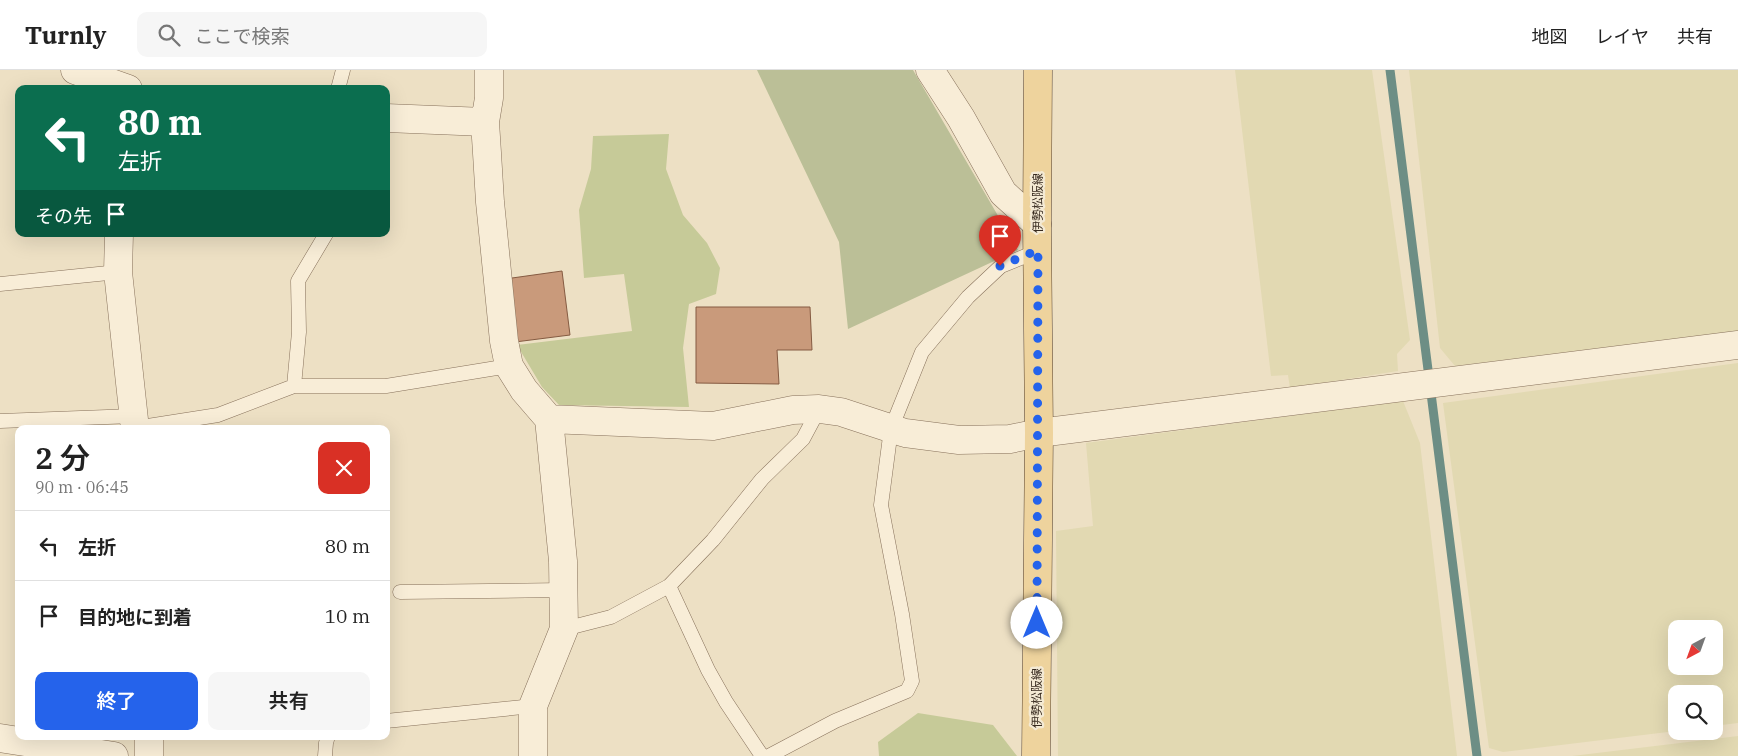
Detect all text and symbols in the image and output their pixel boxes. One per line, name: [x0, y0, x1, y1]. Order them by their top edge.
search box: [137, 12, 487, 57]
text: Turnly: [25, 19, 107, 51]
icon: search: [155, 21, 183, 49]
text: ここで検索: [195, 24, 290, 48]
text: 地図: [1532, 25, 1568, 48]
text: レイヤ: [1596, 25, 1649, 48]
text: 共有: [1677, 25, 1713, 48]
text: 80 m: [118, 99, 202, 145]
icon: left: [35, 105, 100, 170]
text: 左折: [118, 146, 162, 175]
street label: 伊勢松阪線: [1030, 173, 1045, 233]
icon: arrive: [102, 200, 130, 228]
text: その先: [35, 204, 92, 228]
pin: [979, 215, 1021, 266]
icon: arrive: [986, 222, 1014, 250]
text: 2 分: [35, 438, 90, 477]
button: close: [318, 442, 370, 494]
text: 90 m · 06:45: [35, 477, 129, 497]
icon: left: [35, 532, 63, 560]
text: 80 m: [325, 534, 370, 558]
text: 左折: [78, 535, 116, 559]
position arrow: [1010, 596, 1062, 648]
icon: arrive: [35, 602, 63, 630]
text: 10 m: [325, 604, 370, 628]
text: 目的地に到着: [78, 605, 192, 629]
north arrow: [1668, 620, 1722, 675]
map controls: [1668, 620, 1723, 740]
street label: 伊勢松阪線: [1029, 668, 1044, 728]
button: 終了: [35, 672, 198, 730]
button: 共有: [208, 672, 370, 730]
button: search: [1668, 685, 1723, 740]

